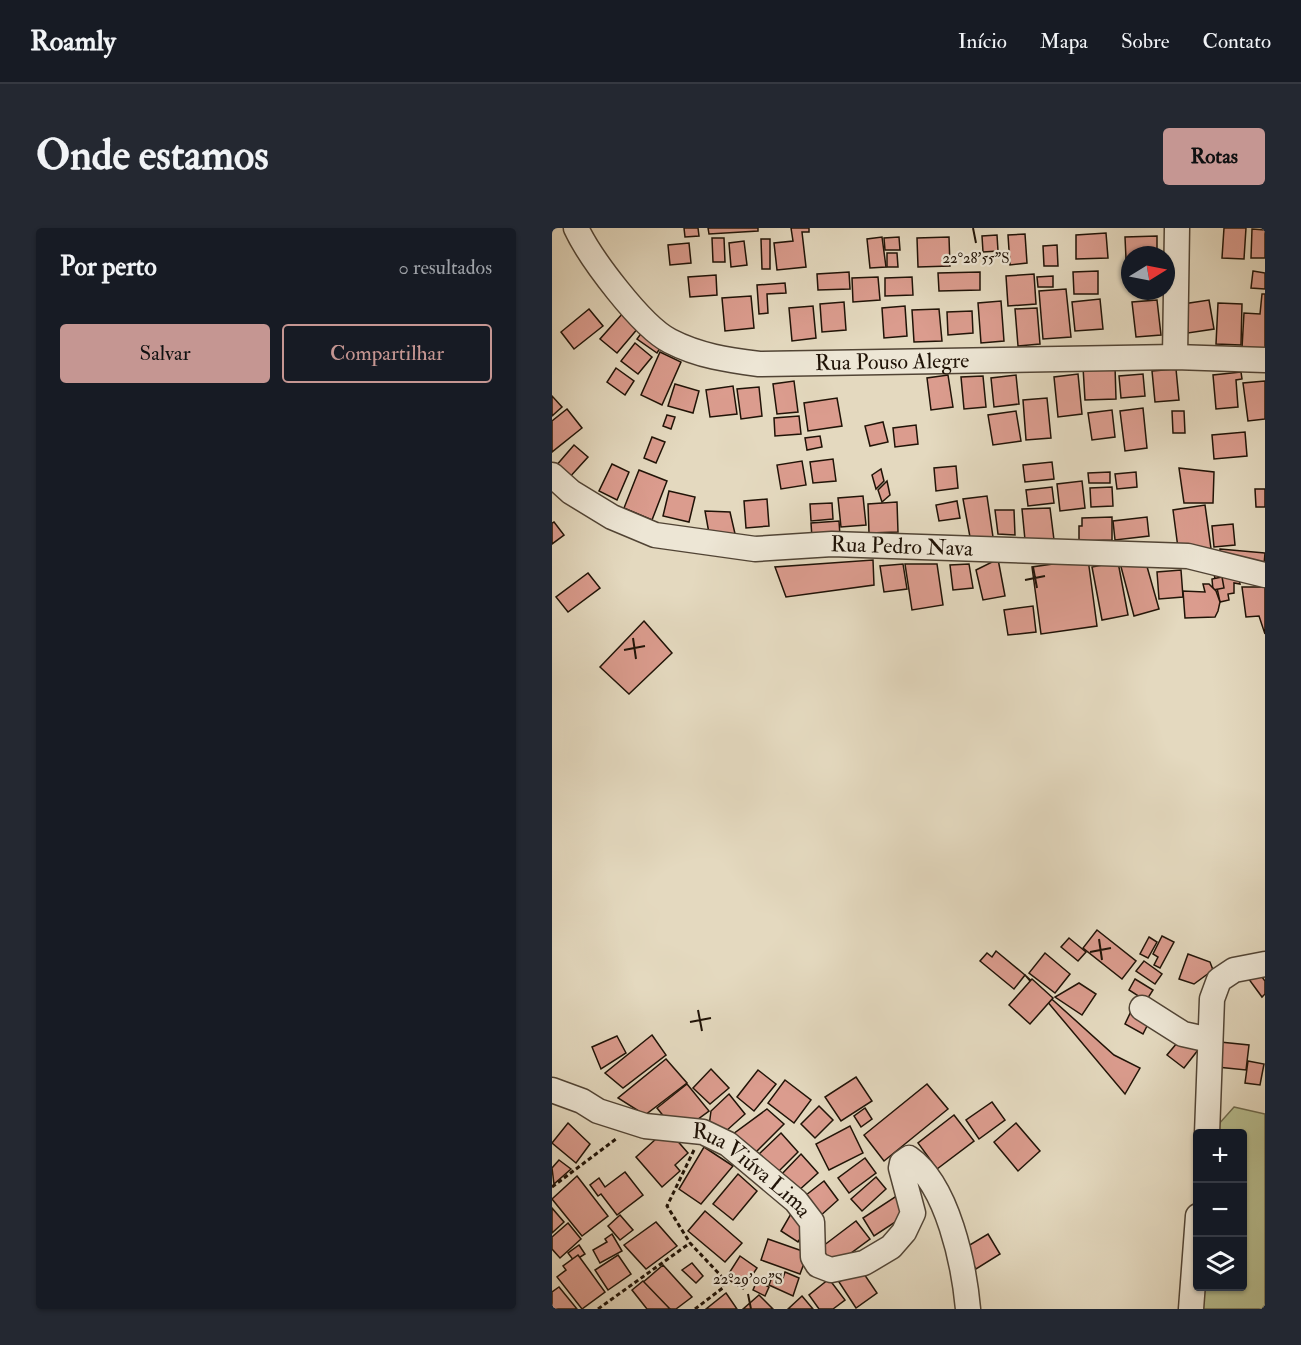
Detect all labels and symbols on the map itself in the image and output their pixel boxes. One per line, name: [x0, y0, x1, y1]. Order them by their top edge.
north arrow: [1121, 246, 1175, 300]
text: 22°28'55"S: [942, 249, 1010, 268]
street label: Rua Pouso Alegre: [815, 346, 970, 377]
street label: Rua Pedro Nava: [830, 530, 974, 563]
street label: Rua Viúva Lima: [691, 1117, 818, 1224]
text: 22°29'00"S: [713, 1270, 783, 1289]

